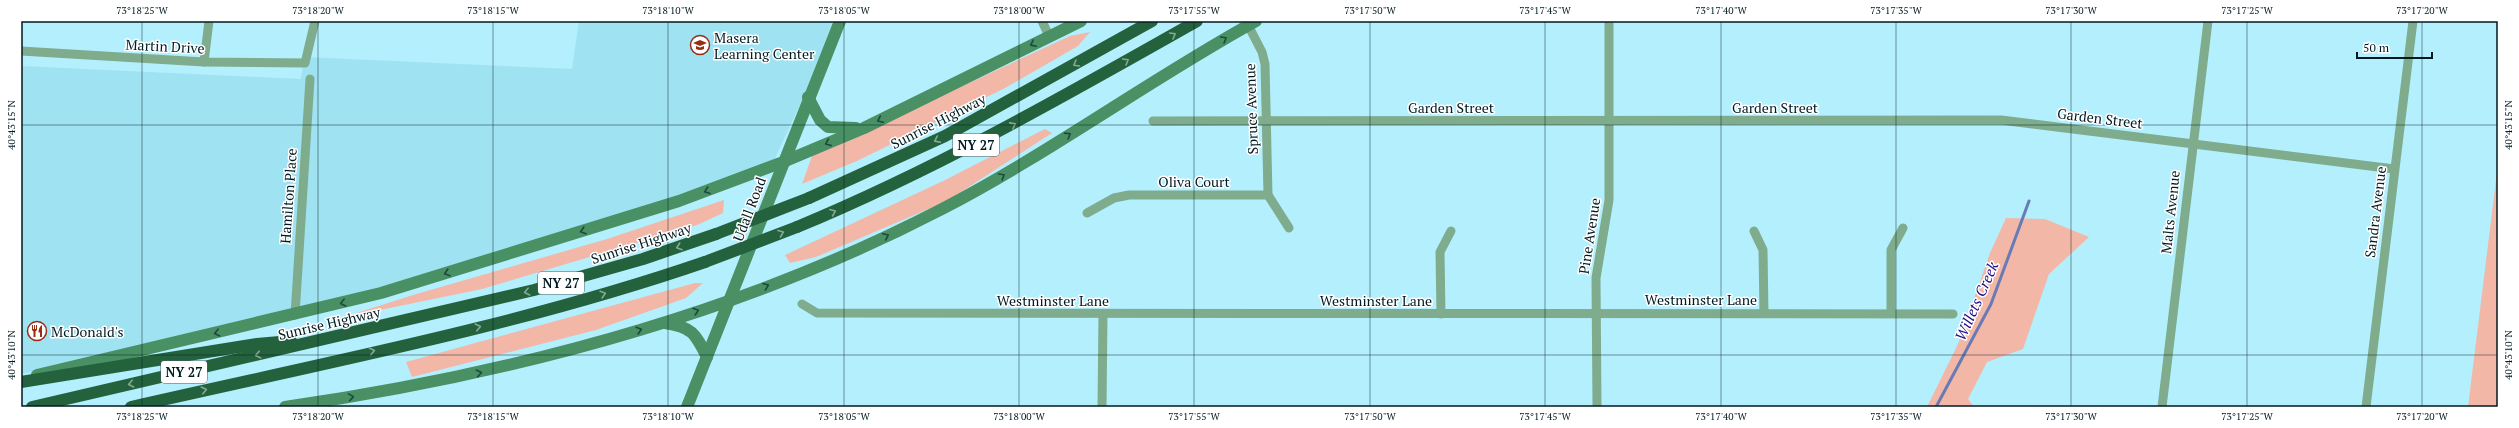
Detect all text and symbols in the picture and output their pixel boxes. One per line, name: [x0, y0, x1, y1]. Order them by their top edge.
text: 73°18'25"W: [116, 4, 168, 17]
text: 73°18'20"W: [292, 4, 344, 17]
text: 73°18'15"W: [467, 4, 519, 17]
text: 73°18'10"W: [642, 4, 694, 17]
text: 73°18'05"W: [818, 4, 870, 17]
text: 73°18'00"W: [993, 4, 1045, 17]
text: 73°17'55"W: [1168, 4, 1220, 17]
text: 73°17'50"W: [1344, 4, 1396, 17]
text: 73°17'45"W: [1519, 4, 1571, 17]
text: 73°17'40"W: [1695, 4, 1747, 17]
text: 73°17'35"W: [1870, 4, 1922, 17]
text: 73°17'30"W: [2045, 4, 2097, 17]
text: 73°17'25"W: [2221, 4, 2273, 17]
text: 73°17'20"W: [2396, 4, 2448, 17]
place label: Masera Learning Center: [714, 28, 815, 63]
one-way arrow: [1169, 32, 1176, 39]
street label: Martin Drive: [125, 34, 205, 58]
school or university icon: Masera Learning Center: [689, 34, 711, 56]
scale bar: [2357, 34, 2432, 60]
one-way arrow: [1220, 37, 1227, 44]
one-way arrow: [1030, 39, 1037, 47]
text: 50 m: [2363, 40, 2390, 55]
one-way arrow: [1122, 59, 1129, 66]
one-way arrow: [1073, 60, 1080, 67]
street label: Spruce Avenue: [1240, 63, 1262, 155]
street label: Sunrise Highway: [887, 88, 990, 153]
street label: Garden Street: [1408, 98, 1495, 117]
street label: Garden Street: [1732, 98, 1819, 117]
text: 40°43'15"N: [5, 100, 18, 150]
text: 40°43'15"N: [2502, 100, 2515, 150]
street label: Garden Street: [2056, 103, 2145, 133]
one-way arrow: [876, 115, 884, 123]
one-way arrow: [1009, 123, 1016, 130]
one-way arrow: [1064, 132, 1071, 139]
road number: NY 27: [953, 134, 999, 156]
one-way arrow: [934, 135, 941, 143]
one-way arrow: [824, 138, 832, 146]
street label: Hamilton Place: [275, 148, 301, 244]
street label: Sandra Avenue: [2360, 165, 2390, 259]
street label: Malts Avenue: [2156, 169, 2184, 255]
street label: Oliva Court: [1158, 172, 1230, 191]
one-way arrow: [998, 173, 1005, 180]
street label: Udall Road: [728, 174, 770, 244]
one-way arrow: [703, 186, 710, 194]
street label: Pine Avenue: [1574, 197, 1604, 275]
one-way arrow: [829, 209, 836, 217]
street label: Sunrise Highway: [588, 218, 694, 268]
one-way arrow: [580, 226, 587, 235]
one-way arrow: [777, 230, 784, 238]
one-way arrow: [882, 233, 890, 241]
one-way arrow: [676, 242, 683, 251]
water label: Willets Creek: [1950, 258, 2003, 344]
one-way arrow: [443, 268, 450, 277]
road number: NY 27: [538, 272, 584, 294]
one-way arrow: [763, 282, 770, 290]
one-way arrow: [524, 287, 531, 296]
one-way arrow: [600, 290, 607, 299]
street label: Westminster Lane: [1645, 290, 1757, 309]
street label: Westminster Lane: [997, 291, 1109, 310]
street label: Westminster Lane: [1320, 291, 1432, 310]
one-way arrow: [340, 299, 346, 307]
street label: Sunrise Highway: [276, 302, 383, 344]
one-way arrow: [693, 307, 700, 316]
restaurant icon: McDonald's: [26, 320, 48, 342]
place label: McDonald's: [51, 322, 123, 341]
one-way arrow: [474, 323, 481, 332]
one-way arrow: [635, 326, 642, 335]
one-way arrow: [213, 329, 220, 337]
text: 40°43'10"N: [5, 330, 18, 380]
text: 40°43'10"N: [2502, 330, 2515, 380]
one-way arrow: [369, 348, 375, 356]
one-way arrow: [254, 350, 261, 358]
road number: NY 27: [161, 361, 207, 383]
one-way arrow: [476, 369, 482, 377]
one-way arrow: [128, 379, 135, 388]
one-way arrow: [201, 387, 208, 395]
one-way arrow: [348, 393, 354, 402]
text: 73°18'25"W: [116, 410, 168, 423]
text: 73°18'20"W: [292, 410, 344, 423]
text: 73°18'15"W: [467, 410, 519, 423]
text: 73°18'10"W: [642, 410, 694, 423]
text: 73°18'05"W: [818, 410, 870, 423]
text: 73°18'00"W: [993, 410, 1045, 423]
text: 73°17'55"W: [1168, 410, 1220, 423]
text: 73°17'50"W: [1344, 410, 1396, 423]
text: 73°17'45"W: [1519, 410, 1571, 423]
text: 73°17'40"W: [1695, 410, 1747, 423]
text: 73°17'35"W: [1870, 410, 1922, 423]
text: 73°17'30"W: [2045, 410, 2097, 423]
text: 73°17'25"W: [2221, 410, 2273, 423]
text: 73°17'20"W: [2396, 410, 2448, 423]

